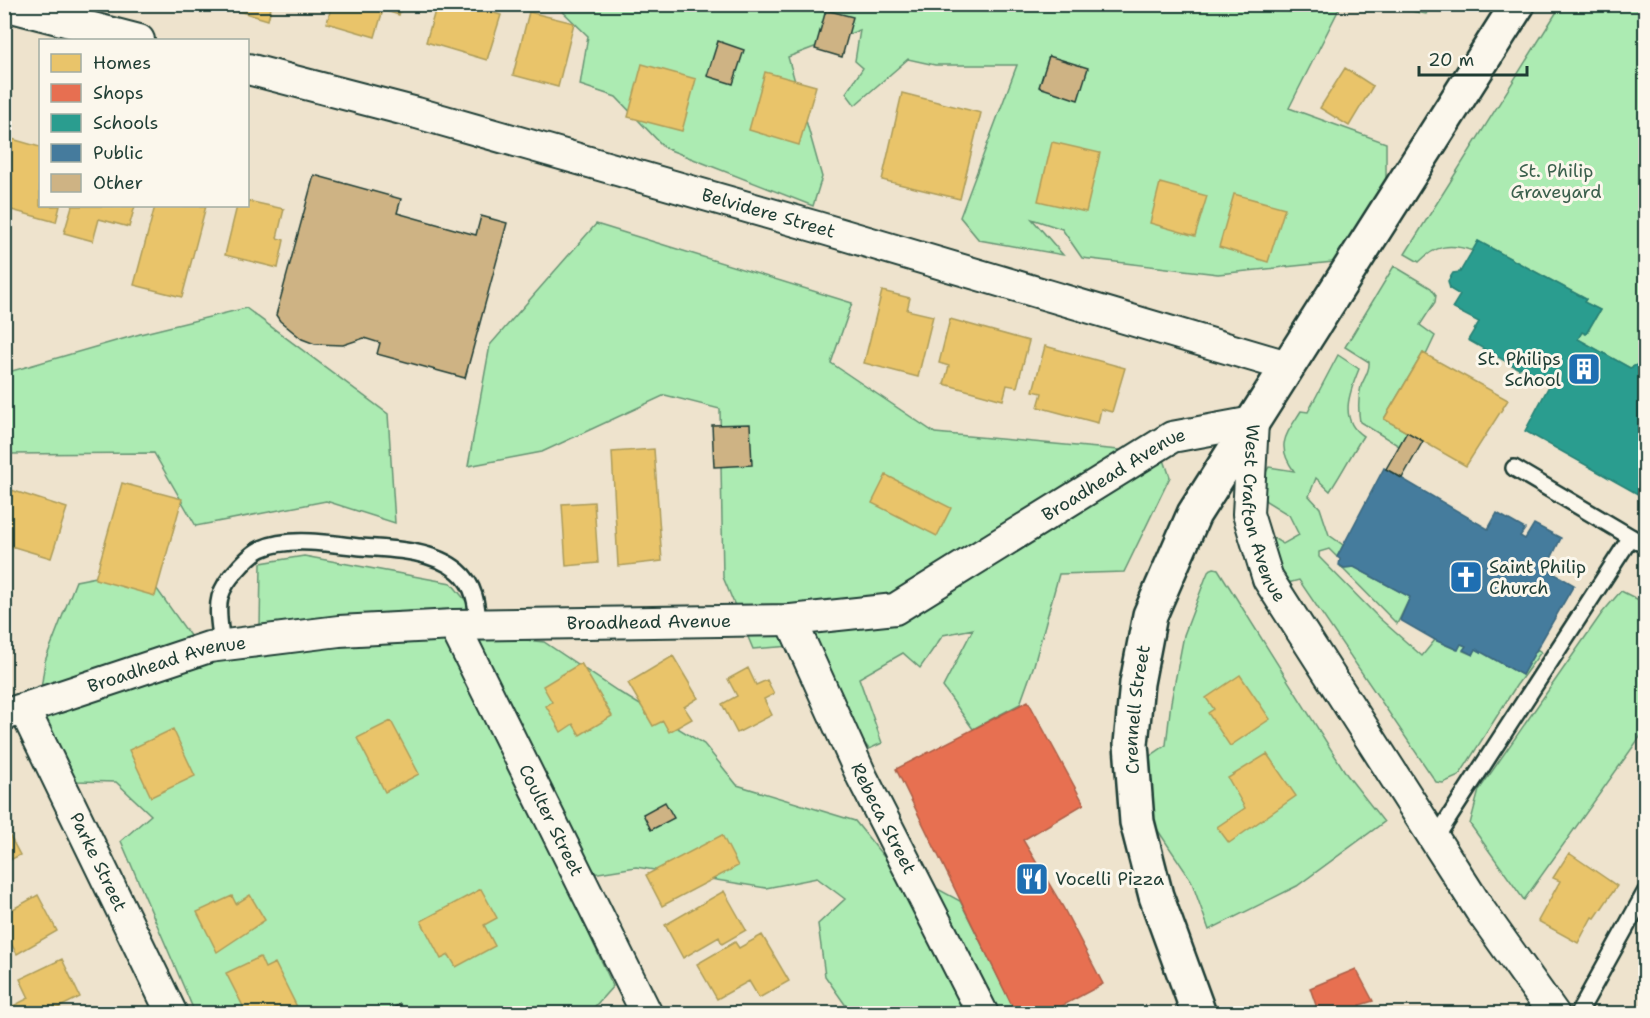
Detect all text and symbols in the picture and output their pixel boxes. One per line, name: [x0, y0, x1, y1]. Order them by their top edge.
legend: [39, 39, 249, 207]
scale bar: [1419, 39, 1527, 77]
text: 20 m: [1428, 48, 1474, 72]
text: Homes: [93, 51, 151, 75]
text: Shops: [93, 81, 144, 105]
text: Schools: [93, 111, 159, 135]
text: Public: [93, 141, 143, 165]
park label: St. Philip Graveyard: [1510, 159, 1602, 204]
text: Other: [93, 171, 143, 195]
street label: Belvidere Street: [699, 183, 838, 244]
place label: St. Philips School: [1478, 347, 1562, 392]
building icon: St. Philips School: [1566, 351, 1602, 387]
street label: Broadhead Avenue: [1037, 423, 1187, 527]
street label: West Crafton Avenue: [1236, 424, 1292, 607]
place label: Saint Philip Church: [1489, 555, 1586, 600]
church icon: Saint Philip Church: [1448, 559, 1484, 595]
street label: Broadhead Avenue: [566, 609, 731, 635]
street label: Broadhead Avenue: [84, 631, 247, 698]
street label: Crennell Street: [1119, 643, 1156, 775]
street label: Rebeca Street: [845, 759, 922, 878]
street label: Coulter Street: [513, 760, 589, 880]
street label: Parke Street: [64, 808, 133, 916]
restaurant icon: Vocelli Pizza: [1014, 861, 1050, 897]
place label: Vocelli Pizza: [1055, 867, 1164, 891]

